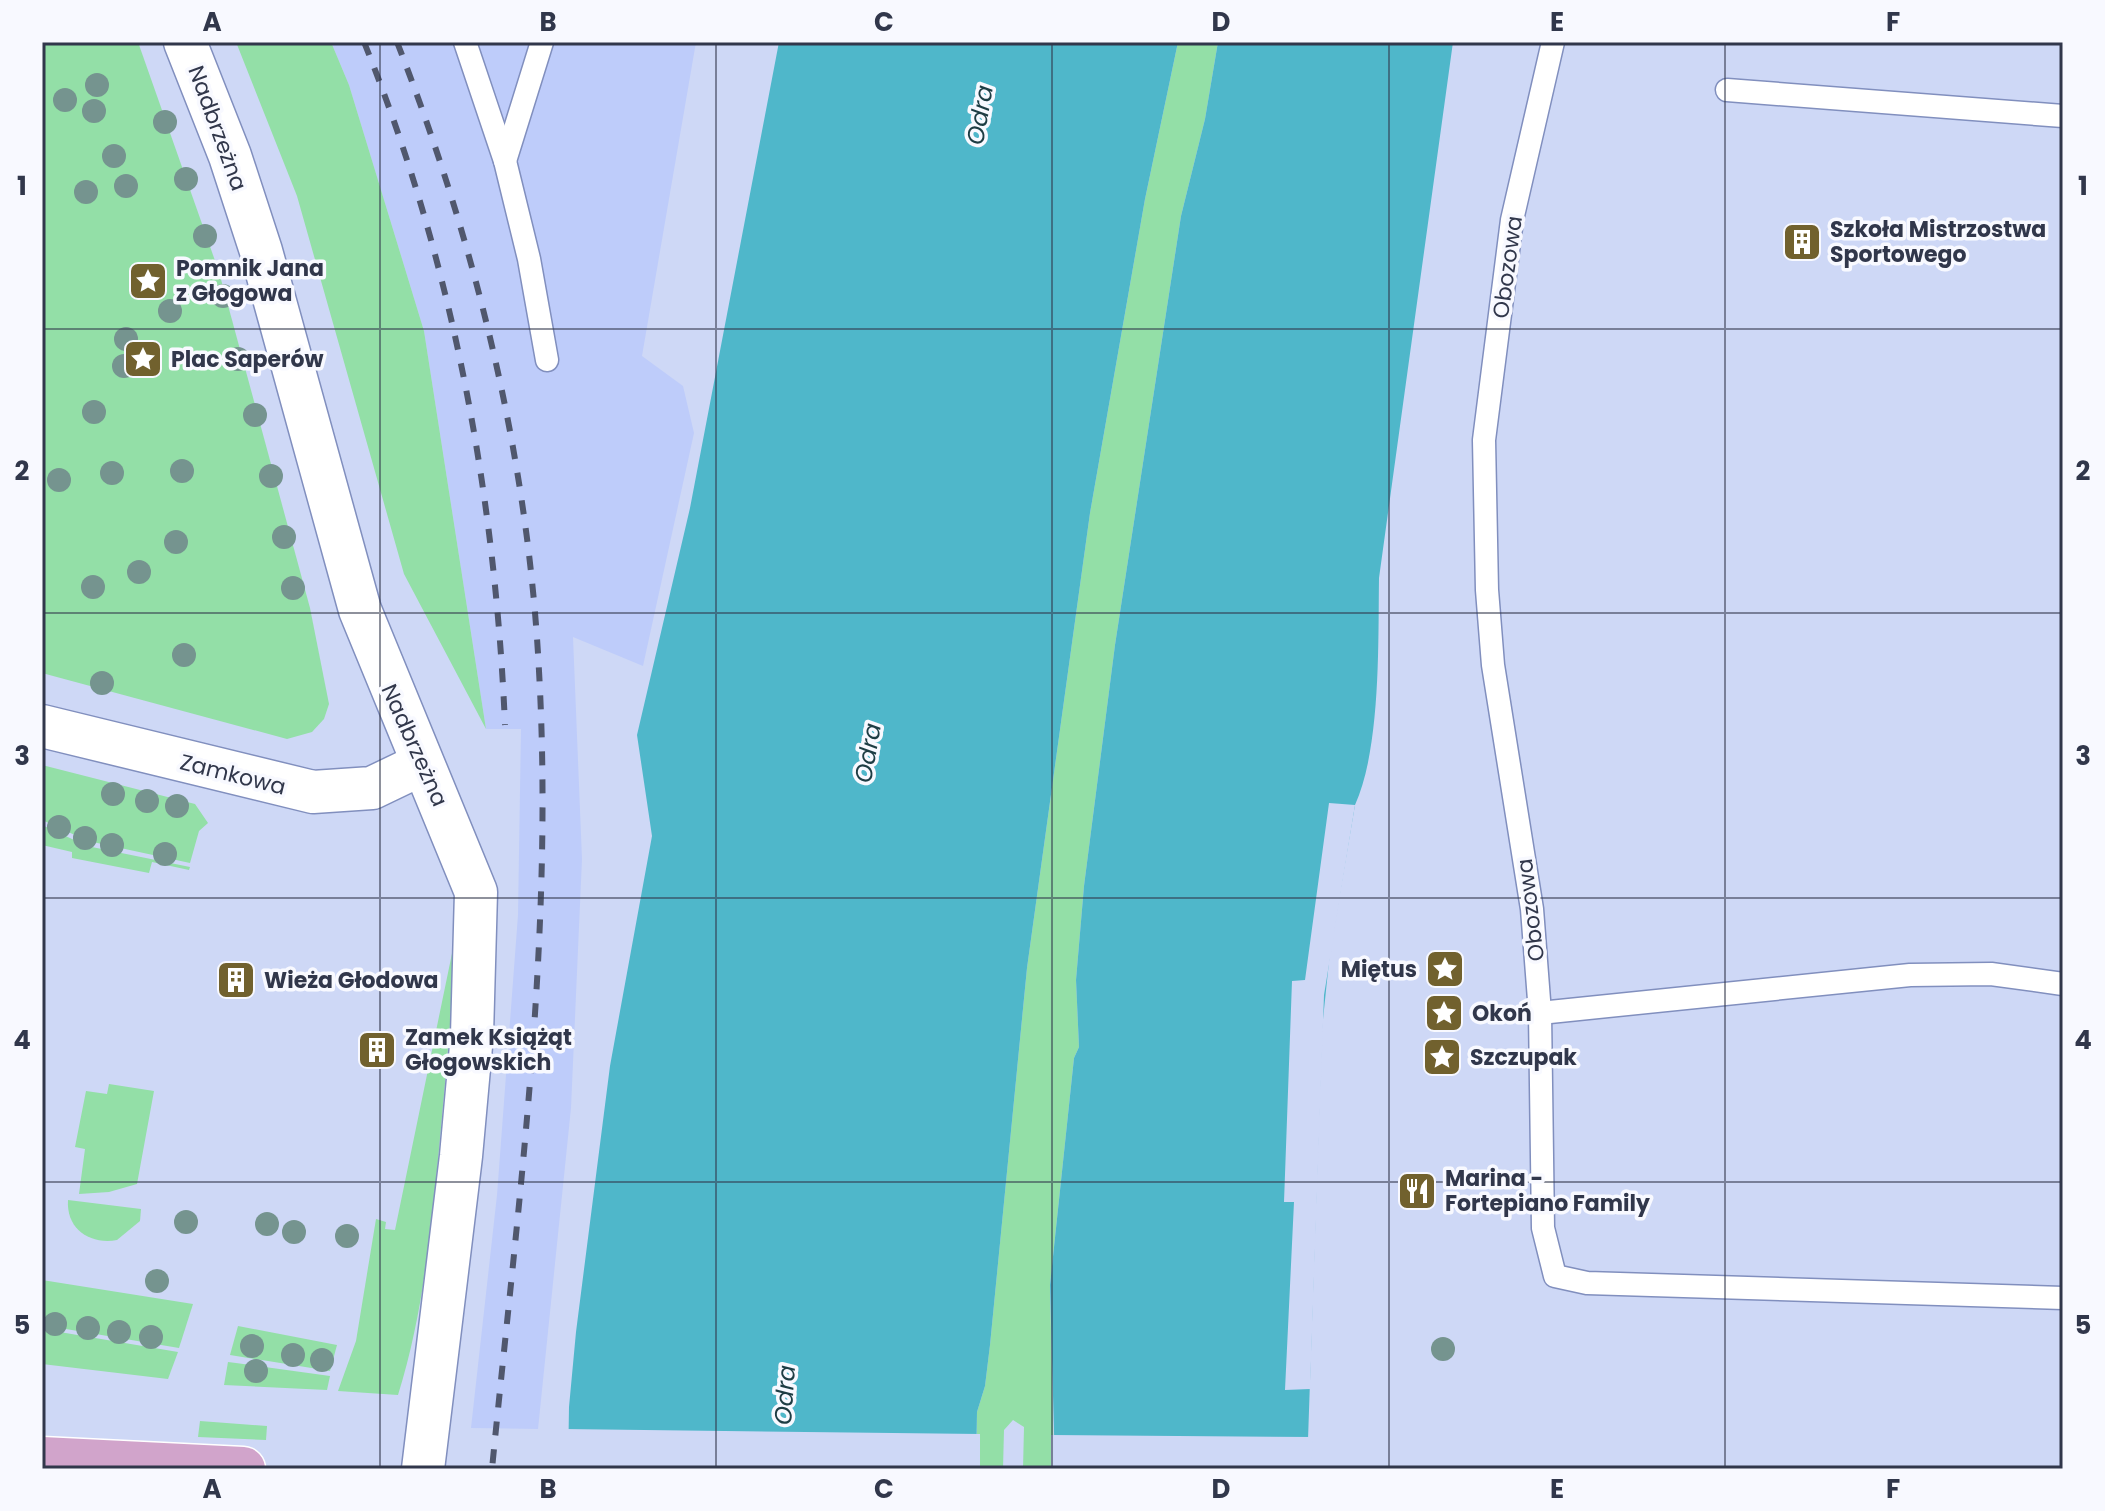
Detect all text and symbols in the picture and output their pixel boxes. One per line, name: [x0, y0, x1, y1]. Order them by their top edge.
text: A: [202, 4, 222, 40]
text: B: [539, 4, 557, 40]
text: C: [874, 4, 894, 40]
text: D: [1212, 4, 1231, 40]
text: E: [1550, 4, 1564, 40]
text: F: [1886, 4, 1900, 40]
street label: Nadbrzeżna: [181, 61, 254, 195]
water label: Odra: [958, 82, 1001, 147]
text: 1: [17, 168, 27, 204]
text: 1: [2078, 168, 2088, 204]
street label: Obozowa: [1485, 214, 1530, 320]
place label: Szkoła Mistrzostwa Sportowego: [1830, 214, 2046, 270]
building icon: Szkoła Mistrzostwa Sportowego: [1781, 221, 1823, 263]
place label: Pomnik Jana z Głogowa: [176, 253, 324, 309]
place icon: Pomnik Jana z Głogowa: [127, 260, 169, 302]
place icon: Plac Saperów: [122, 338, 164, 380]
place label: Plac Saperów: [171, 344, 324, 375]
text: 2: [15, 453, 30, 489]
text: 2: [2076, 453, 2091, 489]
street label: Nadbrzeżna: [374, 679, 455, 811]
water label: Odra: [846, 720, 889, 785]
text: 3: [14, 738, 30, 774]
text: 3: [2075, 738, 2091, 774]
street label: Zamkowa: [177, 746, 289, 803]
street label: Obozowa: [1509, 857, 1552, 963]
place icon: Miętus: [1424, 948, 1466, 990]
place label: Miętus: [1341, 954, 1417, 985]
building icon: Wieża Głodowa: [215, 959, 257, 1001]
place label: Wieża Głodowa: [264, 965, 438, 996]
place icon: Okoń: [1423, 992, 1465, 1034]
place label: Okoń: [1472, 998, 1532, 1029]
text: 4: [13, 1022, 31, 1058]
place label: Zamek Książąt Głogowskich: [405, 1022, 572, 1078]
text: 4: [2074, 1022, 2092, 1058]
building icon: Zamek Książąt Głogowskich: [356, 1029, 398, 1071]
place icon: Szczupak: [1421, 1036, 1463, 1078]
place label: Szczupak: [1470, 1042, 1577, 1073]
place label: Marina - Fortepiano Family: [1445, 1163, 1650, 1219]
restaurant icon: Marina - Fortepiano Family: [1396, 1170, 1438, 1212]
text: 5: [14, 1307, 30, 1343]
text: 5: [2075, 1307, 2091, 1343]
water label: Odra: [766, 1364, 803, 1426]
text: A: [202, 1471, 222, 1507]
text: B: [539, 1471, 557, 1507]
text: C: [874, 1471, 894, 1507]
text: D: [1212, 1471, 1231, 1507]
text: E: [1550, 1471, 1564, 1507]
text: F: [1886, 1471, 1900, 1507]

